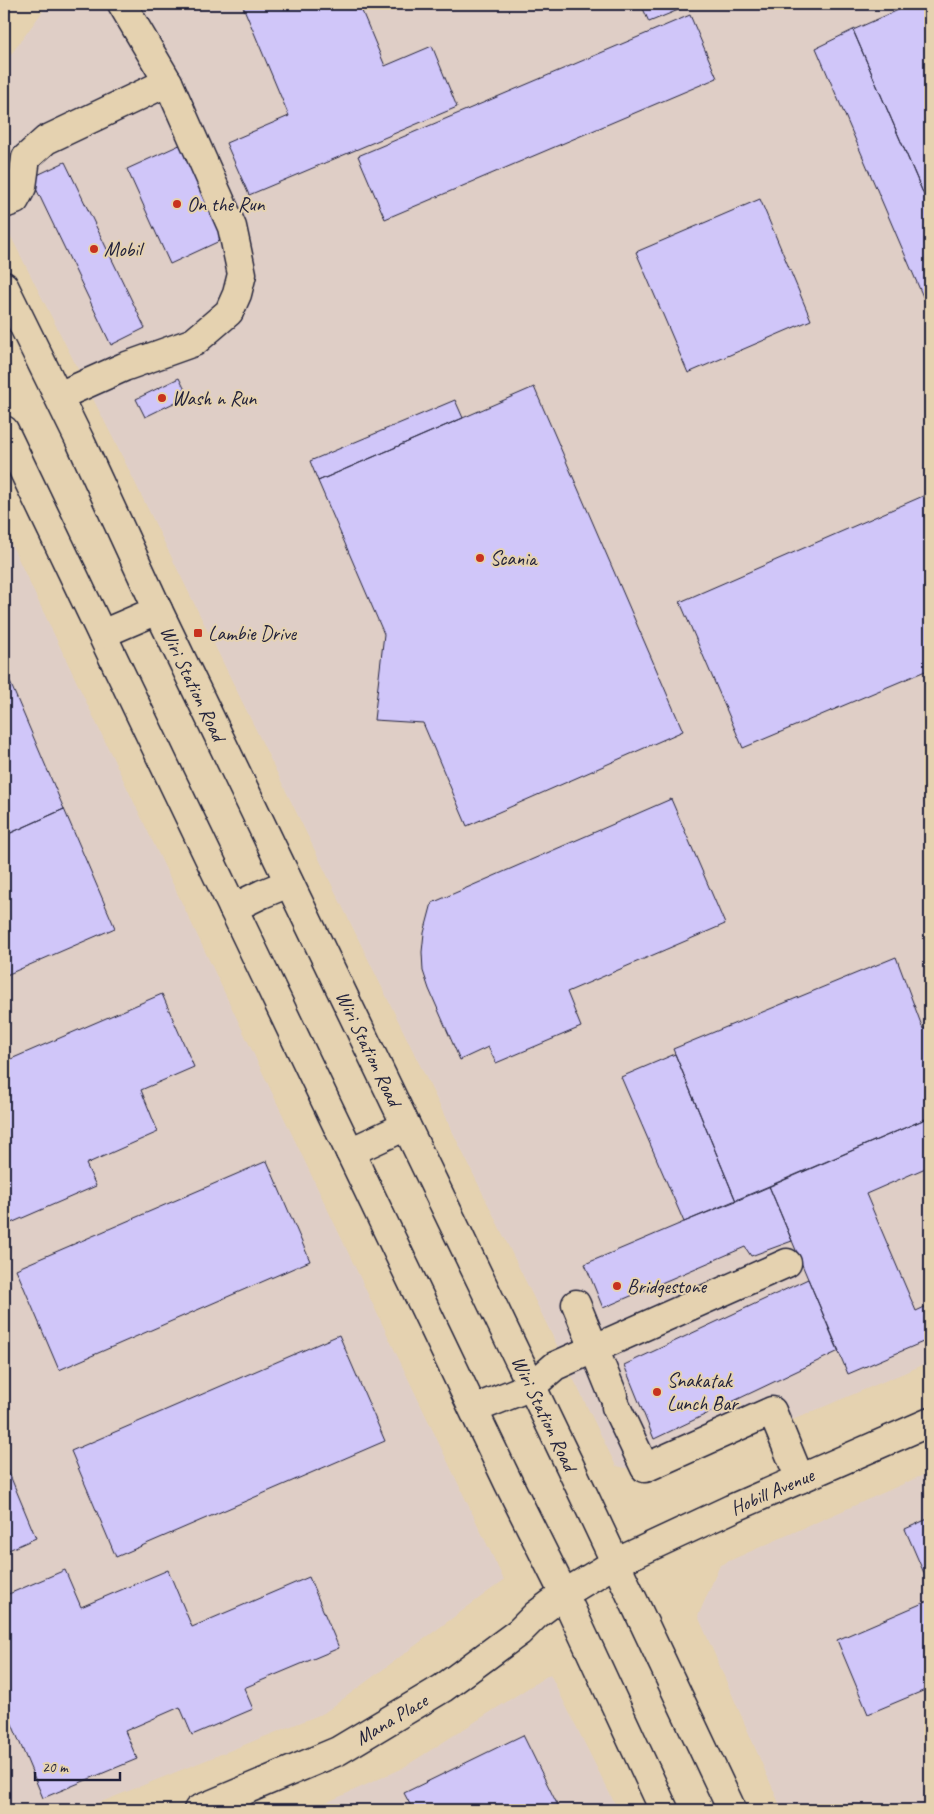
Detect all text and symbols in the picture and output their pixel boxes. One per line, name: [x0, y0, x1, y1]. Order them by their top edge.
place label: On the Run: [187, 192, 266, 217]
marker: On the Run: [171, 198, 183, 210]
place label: Mobil: [104, 237, 145, 262]
marker: Mobil: [88, 243, 100, 255]
place label: Wash n Run: [172, 386, 257, 411]
marker: Wash n Run: [156, 392, 168, 404]
place label: Scania: [490, 546, 538, 571]
marker: Scania: [474, 552, 486, 564]
place label: Lambie Drive: [208, 621, 298, 646]
street label: Wiri Station Road: [154, 622, 232, 748]
marker: Lambie Drive: [192, 627, 204, 639]
street label: Wiri Station Road: [330, 987, 408, 1113]
place label: Bridgestone: [627, 1274, 707, 1299]
marker: Bridgestone: [611, 1280, 623, 1292]
street label: Wiri Station Road: [506, 1352, 584, 1478]
place label: Snakatak Lunch Bar: [667, 1368, 739, 1416]
marker: Snakatak Lunch Bar: [651, 1386, 663, 1398]
street label: Hobill Avenue: [727, 1462, 819, 1521]
street label: Mana Place: [351, 1687, 434, 1751]
scale bar: [35, 1749, 120, 1781]
text: 20 m: [42, 1758, 69, 1777]

